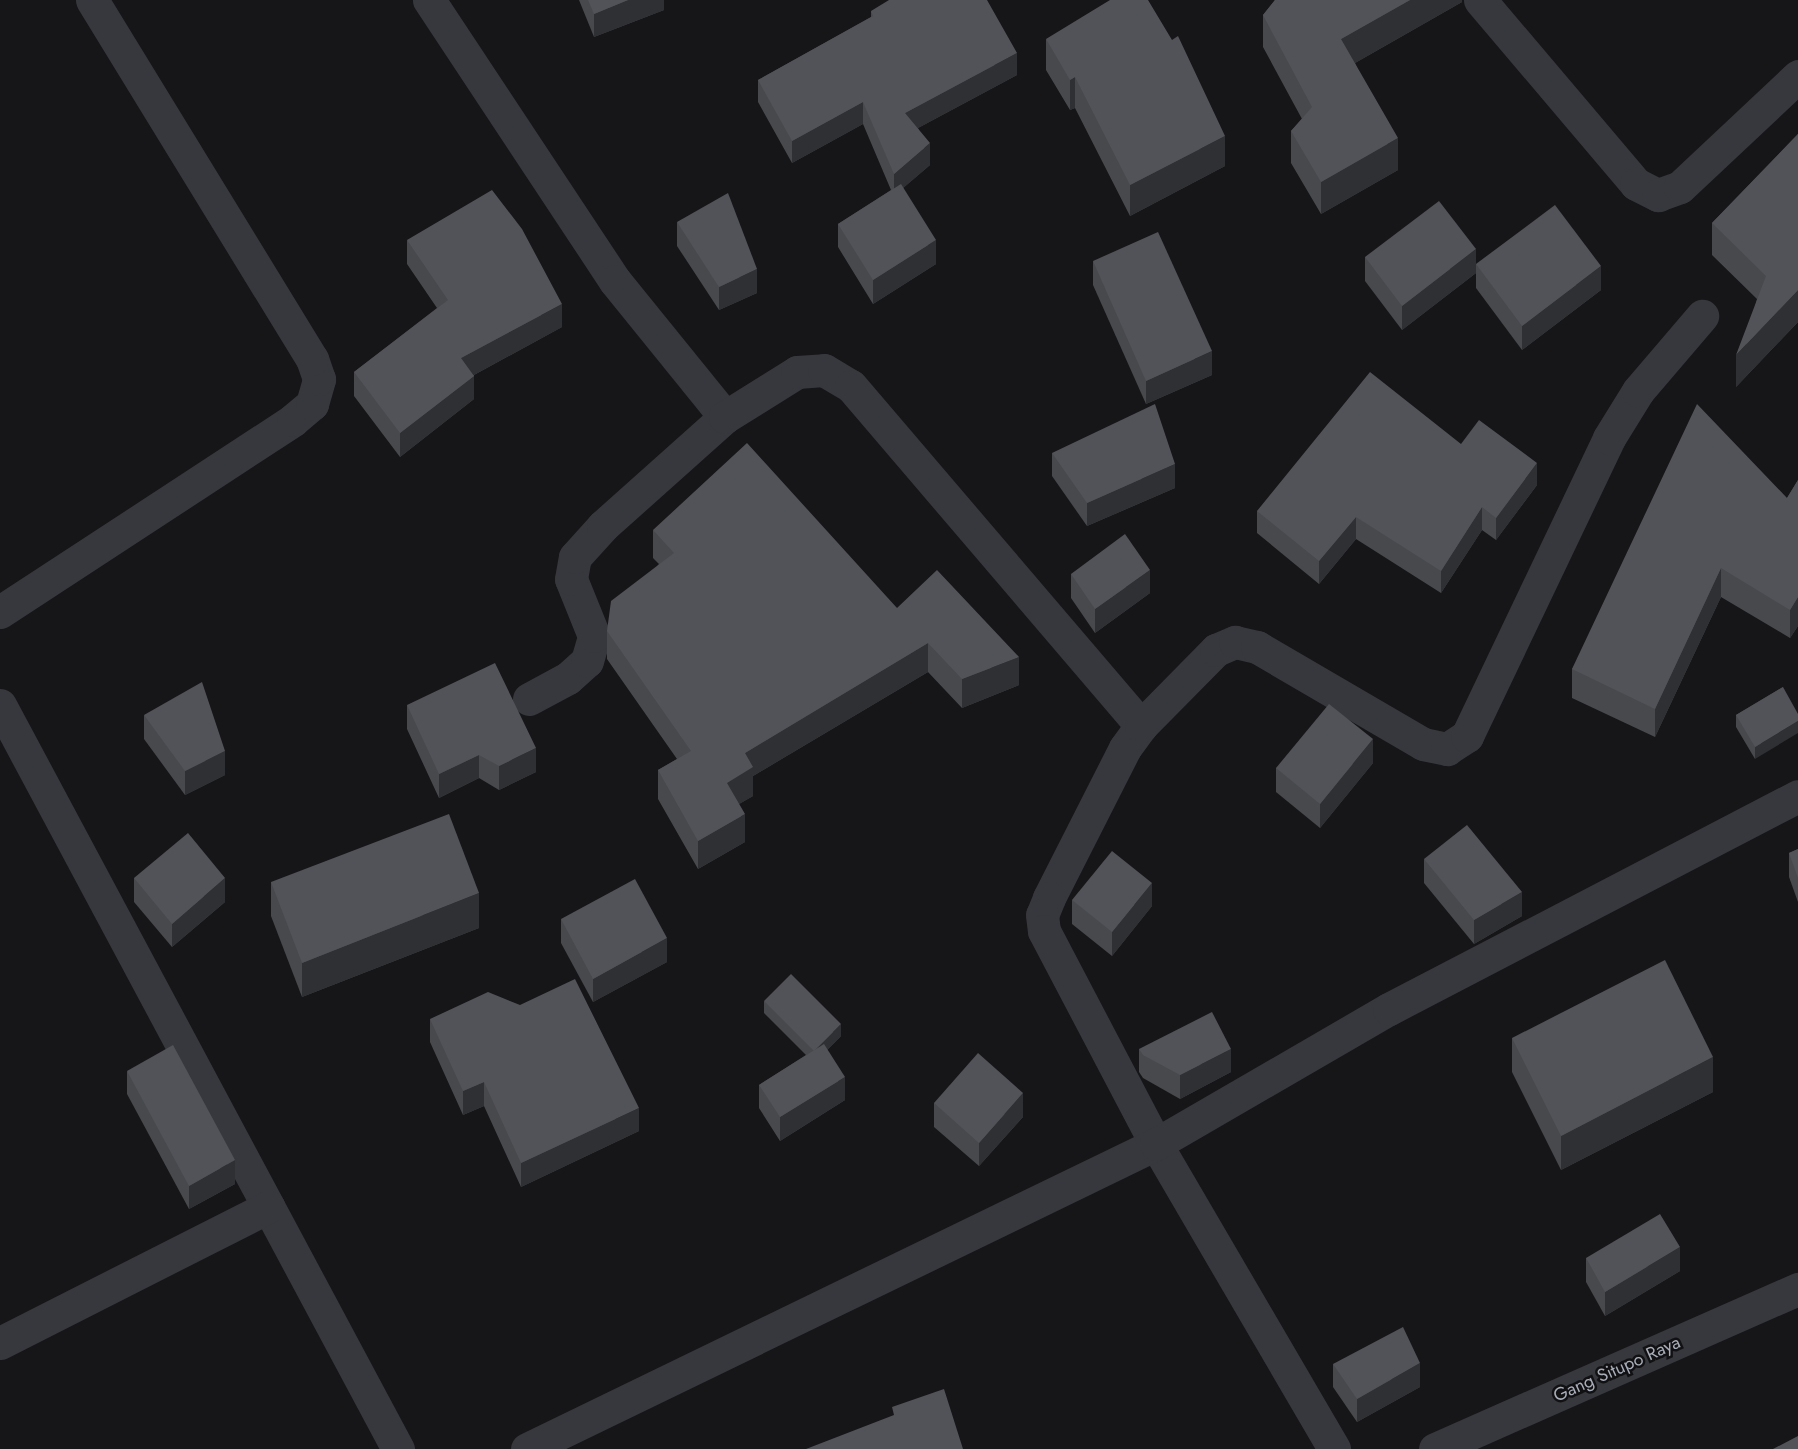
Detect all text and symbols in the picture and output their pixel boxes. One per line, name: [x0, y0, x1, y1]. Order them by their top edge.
street label: Gang Situpo Raya: [1550, 1331, 1684, 1407]

